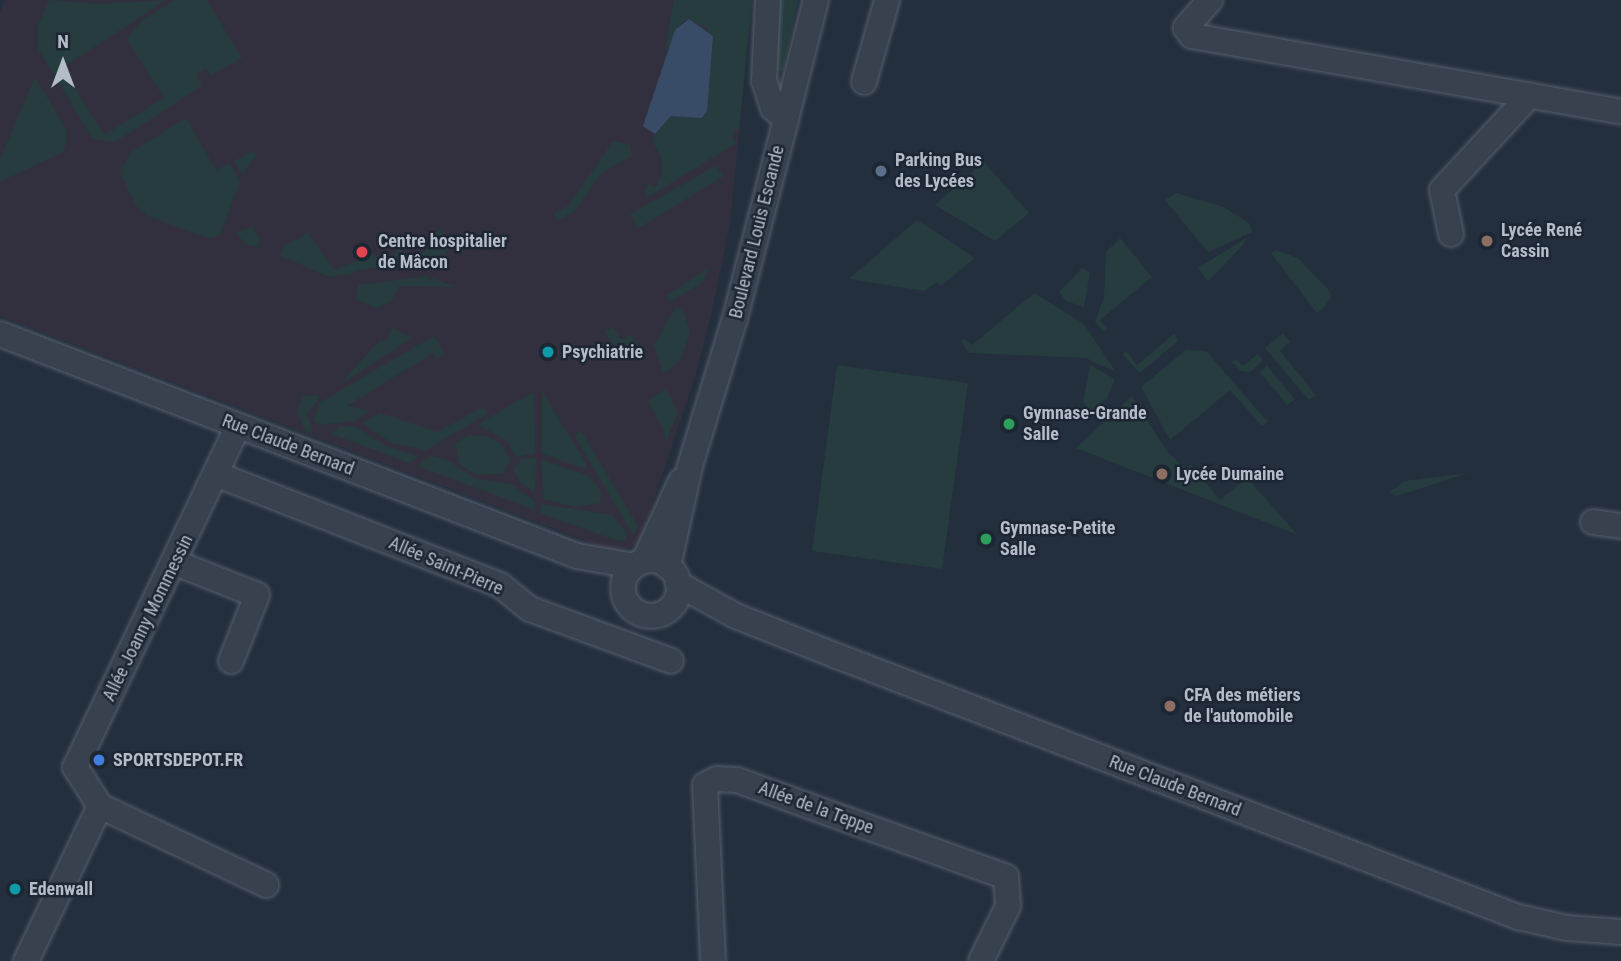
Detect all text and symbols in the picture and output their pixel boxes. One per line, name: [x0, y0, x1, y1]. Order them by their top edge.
north arrow: [28, 28, 98, 98]
text: N: [57, 30, 69, 53]
street label: Boulevard Louis Escande: [725, 143, 789, 321]
place label: Parking Bus des Lycées: [895, 150, 982, 192]
marker: Parking Bus des Lycées: [873, 163, 889, 179]
place label: Lycée René Cassin: [1501, 220, 1582, 262]
place label: Centre hospitalier de Mâcon: [378, 231, 507, 274]
marker: Lycée René Cassin: [1479, 233, 1495, 249]
marker: Centre hospitalier de Mâcon: [352, 242, 372, 262]
place label: Psychiatrie: [562, 341, 643, 363]
marker: Psychiatrie: [540, 344, 556, 360]
place label: Gymnase-Grande Salle: [1023, 403, 1147, 446]
street label: Rue Claude Bernard: [219, 410, 357, 480]
marker: Gymnase-Grande Salle: [1001, 416, 1017, 432]
place label: Lycée Dumaine: [1176, 463, 1284, 485]
marker: Lycée Dumaine: [1154, 466, 1170, 482]
place label: Gymnase-Petite Salle: [1000, 518, 1115, 560]
street label: Allée Joanny Mommessin: [98, 531, 198, 705]
marker: Gymnase-Petite Salle: [978, 531, 994, 547]
street label: Allée Saint-Pierre: [386, 532, 506, 600]
place label: CFA des métiers de l'automobile: [1184, 685, 1301, 728]
marker: CFA des métiers de l'automobile: [1162, 698, 1178, 714]
place label: SPORTSDEPOT.FR: [113, 749, 243, 771]
street label: Rue Claude Bernard: [1106, 751, 1244, 821]
marker: SPORTSDEPOT.FR: [91, 752, 107, 768]
street label: Allée de la Teppe: [755, 777, 877, 839]
place label: Edenwall: [29, 878, 93, 900]
marker: Edenwall: [7, 881, 23, 897]

